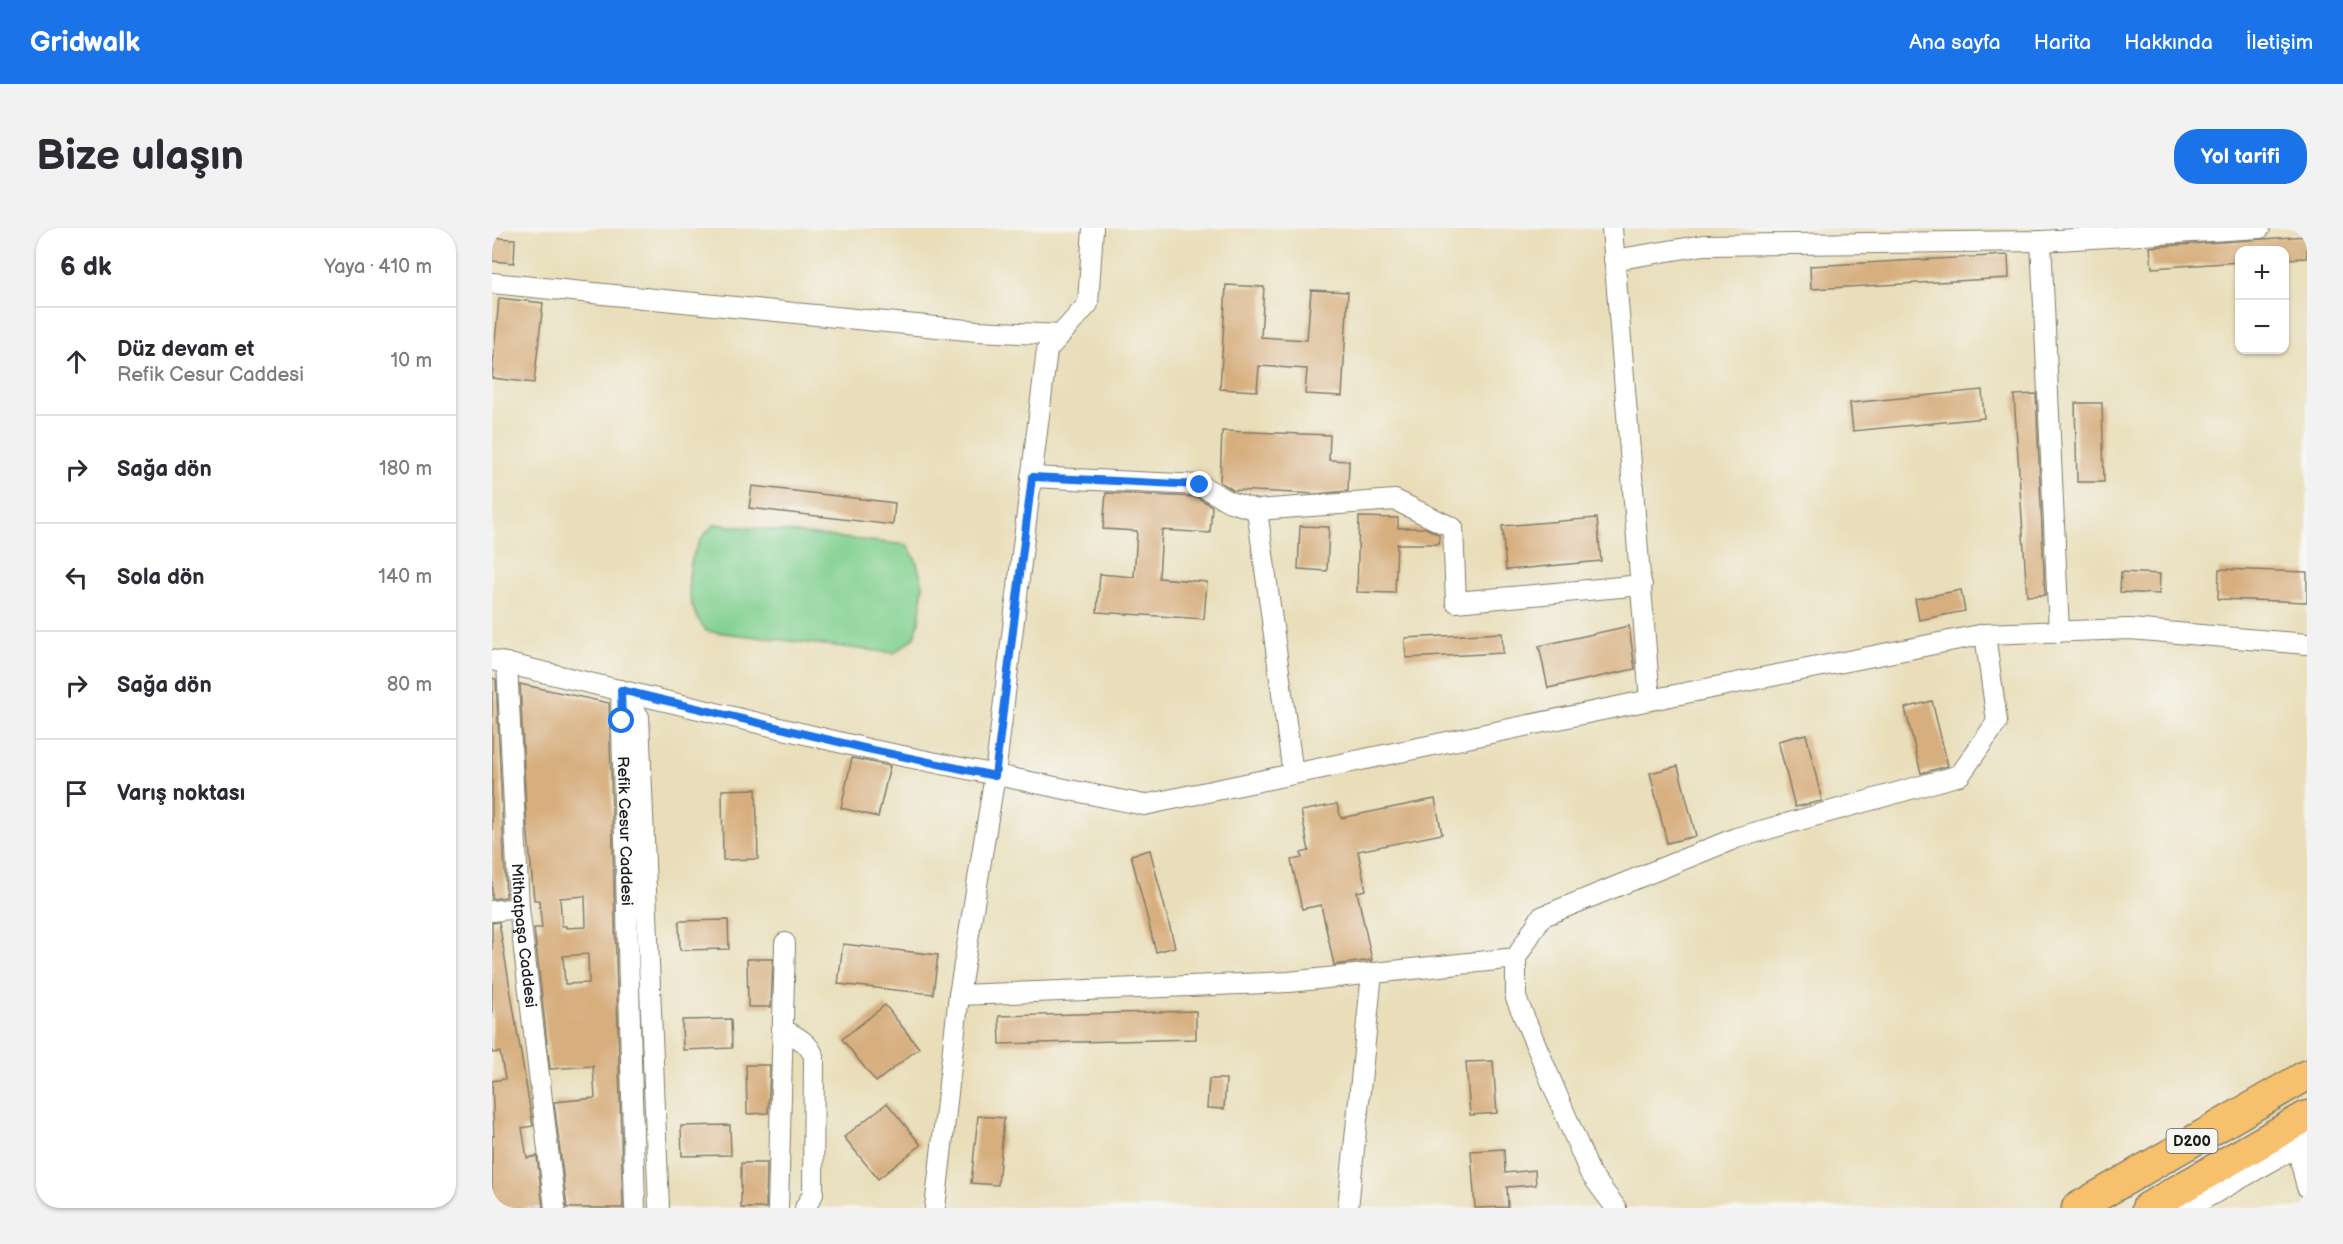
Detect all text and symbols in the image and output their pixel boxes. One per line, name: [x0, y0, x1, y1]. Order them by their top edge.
text: Gridwalk: [30, 26, 140, 59]
text: Ana sayfa: [1909, 30, 2001, 55]
text: Harita: [2034, 30, 2091, 55]
text: Hakkında: [2124, 30, 2213, 55]
text: İletişim: [2246, 30, 2313, 55]
button: Yol tarifi: [2174, 129, 2307, 184]
text: Bize ulaşın: [36, 131, 244, 182]
map controls: [2235, 246, 2289, 354]
button: +: [2235, 246, 2289, 300]
text: 6 dk: [60, 252, 112, 283]
text: Yaya · 410 m: [324, 255, 432, 279]
button: −: [2235, 300, 2289, 354]
text: Düz devam et: [117, 336, 254, 363]
icon: ahead: [60, 345, 93, 378]
text: 10 m: [391, 349, 432, 373]
text: Refik Cesur Caddesi: [117, 363, 304, 387]
icon: right: [60, 453, 93, 486]
text: Sağa dön: [117, 456, 212, 483]
text: 180 m: [379, 457, 432, 481]
route end: [1186, 471, 1212, 497]
icon: left: [60, 561, 93, 594]
text: Sola dön: [117, 564, 205, 591]
text: 140 m: [378, 565, 432, 589]
icon: right: [60, 669, 93, 702]
text: Sağa dön: [117, 672, 212, 699]
text: 80 m: [387, 673, 432, 697]
route start: [608, 707, 634, 733]
street label: Refik Cesur Caddesi: [613, 756, 636, 906]
icon: arrive: [60, 777, 93, 810]
text: Varış noktası: [117, 780, 245, 807]
street label: Mithatpaşa Caddesi: [507, 863, 540, 1009]
road number: D200: [2166, 1129, 2218, 1153]

